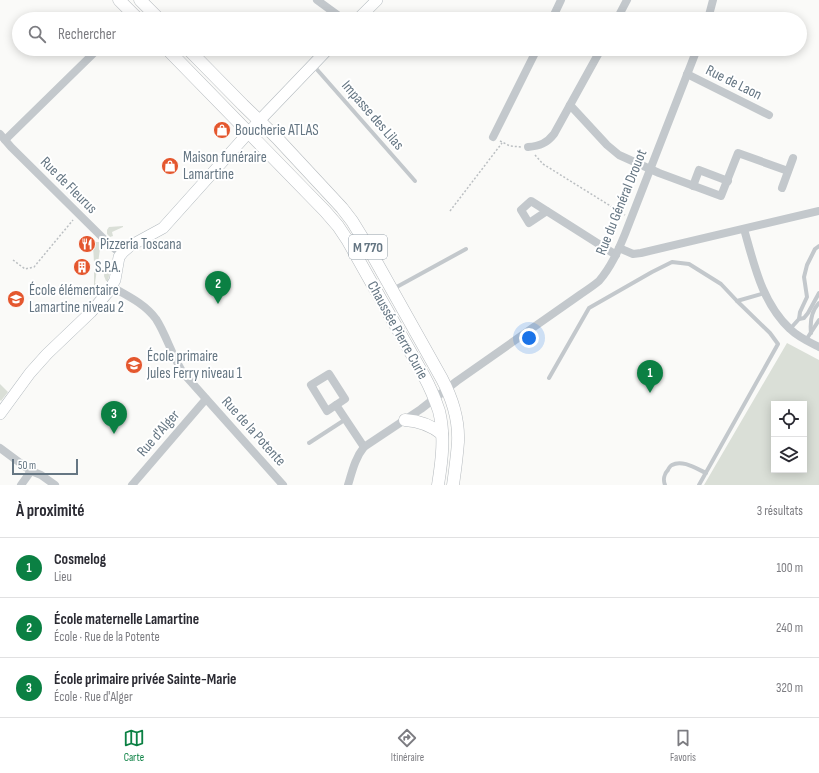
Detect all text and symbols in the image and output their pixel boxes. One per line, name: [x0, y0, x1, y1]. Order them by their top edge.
search box: [12, 12, 807, 56]
icon: search: [26, 23, 48, 45]
text: Rechercher: [58, 25, 116, 44]
street label: Rue de Laon: [703, 61, 765, 104]
street label: Impasse des Lilas: [337, 77, 408, 154]
shop icon: Boucherie ATLAS: [212, 120, 232, 140]
place label: Boucherie ATLAS: [235, 121, 319, 140]
street label: Rue du Général Drouot: [592, 146, 651, 258]
place label: Maison funéraire Lamartine: [183, 148, 267, 184]
street label: Rue de Fleurus: [36, 153, 101, 218]
shop icon: Maison funéraire Lamartine: [160, 156, 180, 176]
restaurant icon: Pizzeria Toscana: [77, 234, 97, 254]
place label: Pizzeria Toscana: [100, 235, 182, 254]
road number: M 770: [349, 235, 387, 259]
building icon: S.P.A.: [72, 257, 92, 277]
place label: S.P.A.: [95, 258, 121, 277]
pin: 2: [205, 271, 231, 304]
street label: Chaussée Pierre Curie: [363, 278, 432, 383]
place label: École élémentaire Lamartine niveau 2: [29, 281, 124, 317]
school or university icon: École élémentaire Lamartine niveau 2: [6, 289, 26, 309]
your location: [519, 328, 539, 348]
place label: École primaire Jules Ferry niveau 1: [146, 347, 243, 383]
school or university icon: École primaire Jules Ferry niveau 1: [124, 355, 144, 375]
pin: 1: [637, 360, 663, 393]
street label: Rue de la Potente: [217, 393, 290, 470]
pin: 3: [101, 401, 127, 434]
map controls: [771, 401, 807, 473]
button: locate: [771, 401, 807, 437]
street label: Rue d'Alger: [133, 405, 184, 461]
button: layers: [771, 437, 807, 473]
scale bar: [12, 457, 78, 476]
text: 50 m: [18, 459, 36, 472]
text: À proximité: [16, 501, 84, 521]
text: 3 résultats: [757, 503, 803, 519]
text: Cosmelog: [54, 550, 106, 569]
text: 1: [26, 560, 32, 576]
text: 100 m: [776, 560, 803, 576]
text: Lieu: [54, 569, 72, 585]
text: École maternelle Lamartine: [54, 610, 199, 629]
text: 2: [26, 620, 32, 636]
text: 240 m: [776, 620, 803, 636]
text: École · Rue de la Potente: [54, 629, 160, 645]
text: École primaire privée Sainte-Marie: [54, 670, 236, 689]
text: 3: [26, 680, 32, 696]
text: 320 m: [776, 680, 803, 696]
text: École · Rue d'Alger: [54, 689, 133, 705]
tab: Carte: [123, 727, 145, 764]
tab: Itinéraire: [391, 727, 424, 764]
tab: Favoris: [670, 727, 696, 764]

